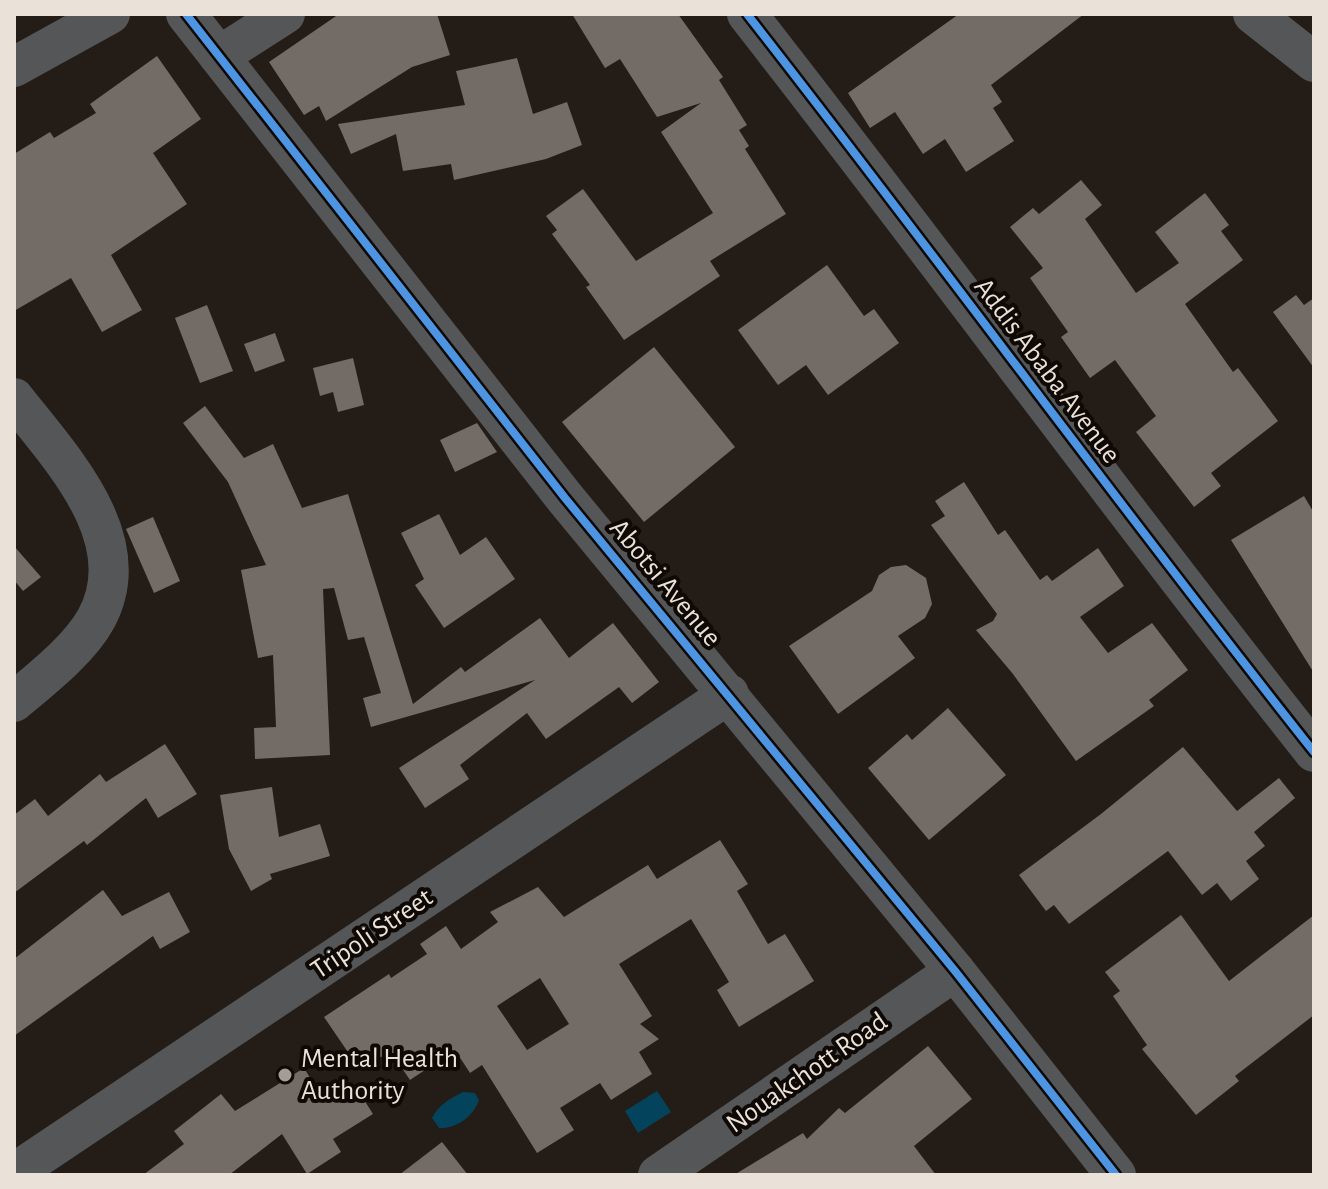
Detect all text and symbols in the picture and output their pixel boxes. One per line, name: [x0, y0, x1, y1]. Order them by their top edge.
street label: Addis Ababa Avenue: [969, 273, 1125, 469]
street label: Abotsi Avenue: [604, 514, 726, 652]
street label: Tripoli Street: [306, 883, 438, 985]
street label: Nouakchott Road: [722, 1007, 892, 1139]
place label: Mental Health Authority: [301, 1045, 458, 1105]
marker: Mental Health Authority: [276, 1066, 294, 1084]

